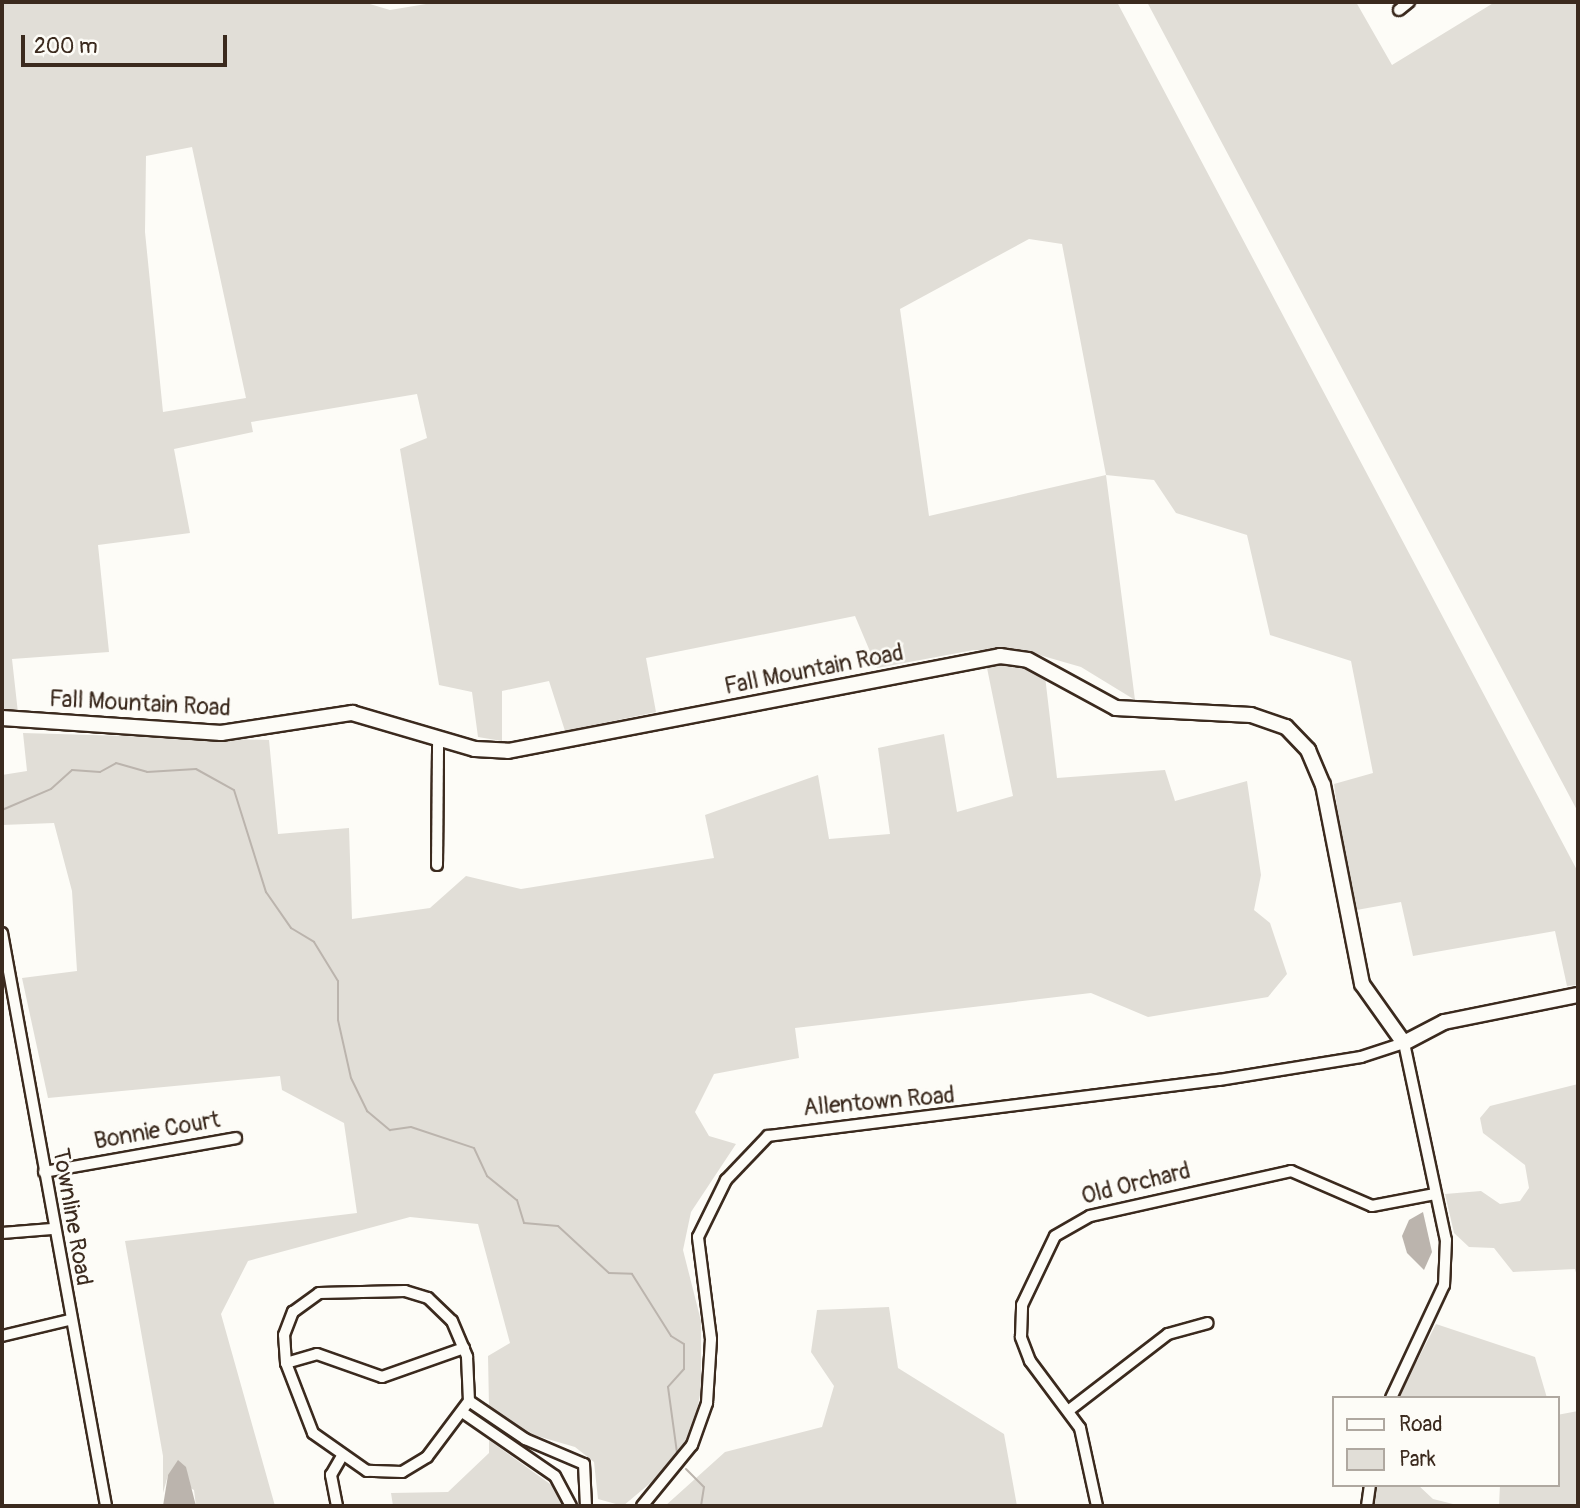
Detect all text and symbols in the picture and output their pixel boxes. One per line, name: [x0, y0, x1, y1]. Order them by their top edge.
scale bar: [24, 21, 231, 65]
text: 200 m: [34, 33, 98, 60]
street label: Fall Mountain Road: [722, 639, 906, 701]
street label: Fall Mountain Road: [48, 685, 232, 723]
street label: Allentown Road: [802, 1082, 956, 1122]
street label: Bonnie Court: [92, 1106, 222, 1156]
street label: Townline Road: [46, 1146, 98, 1288]
street label: Old Orchard: [1079, 1157, 1193, 1211]
legend: [1332, 1396, 1559, 1487]
text: Road: [1399, 1411, 1443, 1438]
text: Park: [1399, 1446, 1436, 1473]

